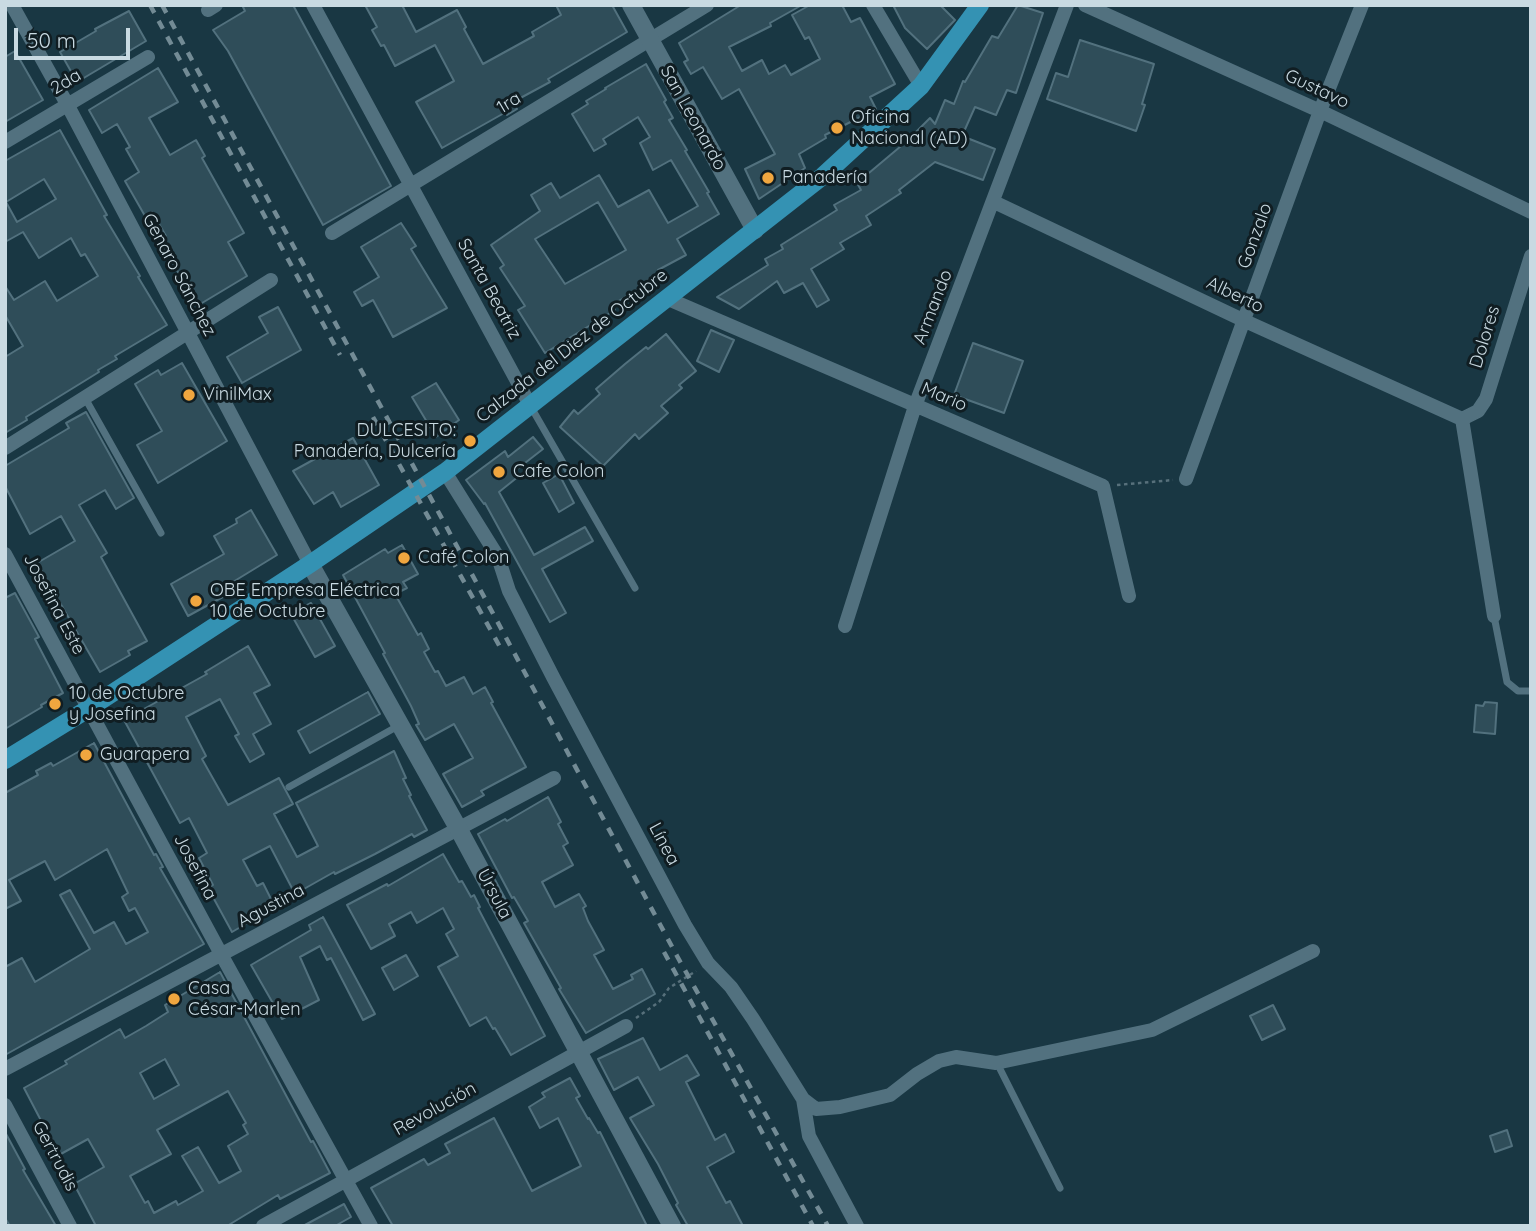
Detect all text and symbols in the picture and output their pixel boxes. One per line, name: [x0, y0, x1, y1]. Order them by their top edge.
scale bar: [18, 14, 133, 58]
text: 50 m: [27, 27, 76, 53]
street label: San Leonardo: [655, 62, 731, 174]
street label: 2da: [47, 65, 85, 99]
street label: Gustavo: [1281, 65, 1353, 113]
street label: 1ra: [493, 87, 525, 119]
place label: Oficina Nacional (AD): [851, 107, 967, 150]
marker: Oficina Nacional (AD): [829, 120, 845, 136]
place label: Panadería: [782, 167, 868, 189]
marker: Panadería: [760, 170, 776, 186]
street label: Gonzalo: [1233, 200, 1277, 272]
street label: Genaro Sánchez: [138, 210, 220, 340]
street label: Santa Beatriz: [452, 235, 526, 343]
street label: Calzada del Diez de Octubre: [472, 265, 672, 427]
street label: Armando: [909, 267, 957, 347]
street label: Alberto: [1203, 272, 1267, 318]
street label: Dolores: [1465, 303, 1505, 371]
street label: Mario: [918, 378, 970, 416]
place label: VinilMax: [203, 384, 272, 406]
marker: VinilMax: [181, 387, 197, 403]
place label: DULCESITO: Panadería, Dulcería: [294, 420, 456, 462]
marker: DULCESITO: Panadería, Dulcería: [462, 433, 478, 449]
place label: Cafe Colon: [513, 461, 604, 483]
marker: Cafe Colon: [491, 464, 507, 480]
place label: Café Colon: [418, 547, 509, 569]
street label: Josefina Este: [18, 550, 90, 658]
marker: Café Colon: [396, 550, 412, 566]
place label: OBE Empresa Eléctrica 10 de Octubre: [210, 580, 400, 622]
marker: OBE Empresa Eléctrica 10 de Octubre: [188, 593, 204, 609]
place label: 10 de Octubre y Josefina: [69, 683, 184, 726]
marker: 10 de Octubre y Josefina: [47, 696, 63, 712]
place label: Guarapera: [100, 744, 190, 766]
marker: Guarapera: [78, 747, 94, 763]
street label: Línea: [644, 819, 684, 869]
street label: Josefina: [169, 830, 221, 904]
street label: Úrsula: [472, 865, 516, 923]
street label: Agustina: [234, 879, 308, 933]
place label: Casa César-Marlen: [188, 978, 301, 1020]
marker: Casa César-Marlen: [166, 991, 182, 1007]
street label: Revolución: [390, 1077, 480, 1141]
street label: Gertrudis: [28, 1117, 82, 1195]

